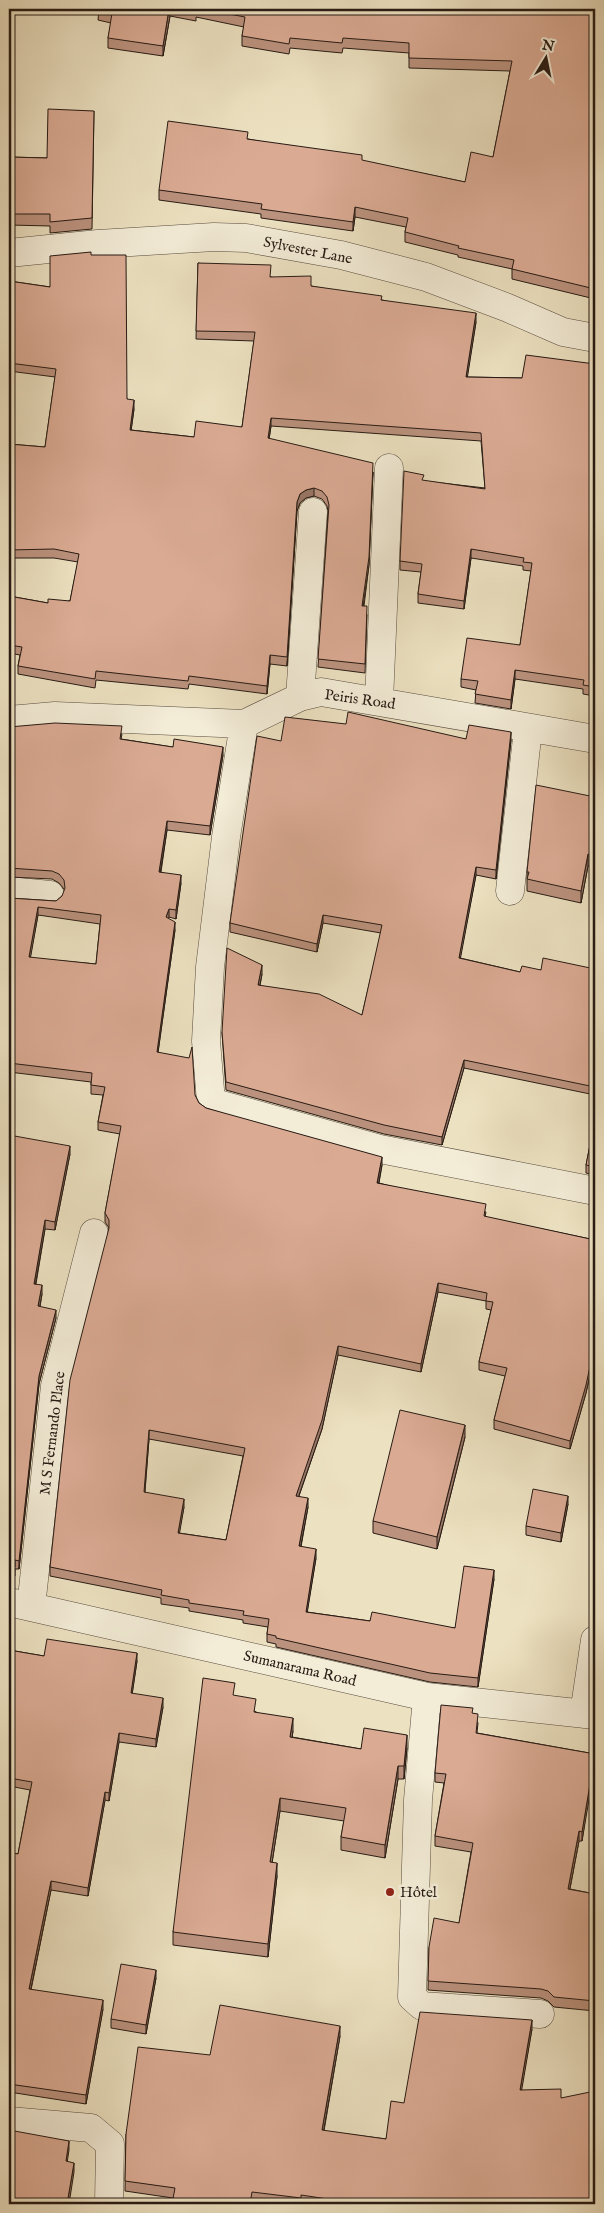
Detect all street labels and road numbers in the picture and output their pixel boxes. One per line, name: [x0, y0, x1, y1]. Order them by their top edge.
street label: Sylvester Lane: [262, 233, 354, 268]
street label: Peiris Road: [323, 685, 398, 714]
street label: M S Fernando Place: [35, 1370, 70, 1496]
street label: Sumanarama Road: [242, 1646, 359, 1691]

